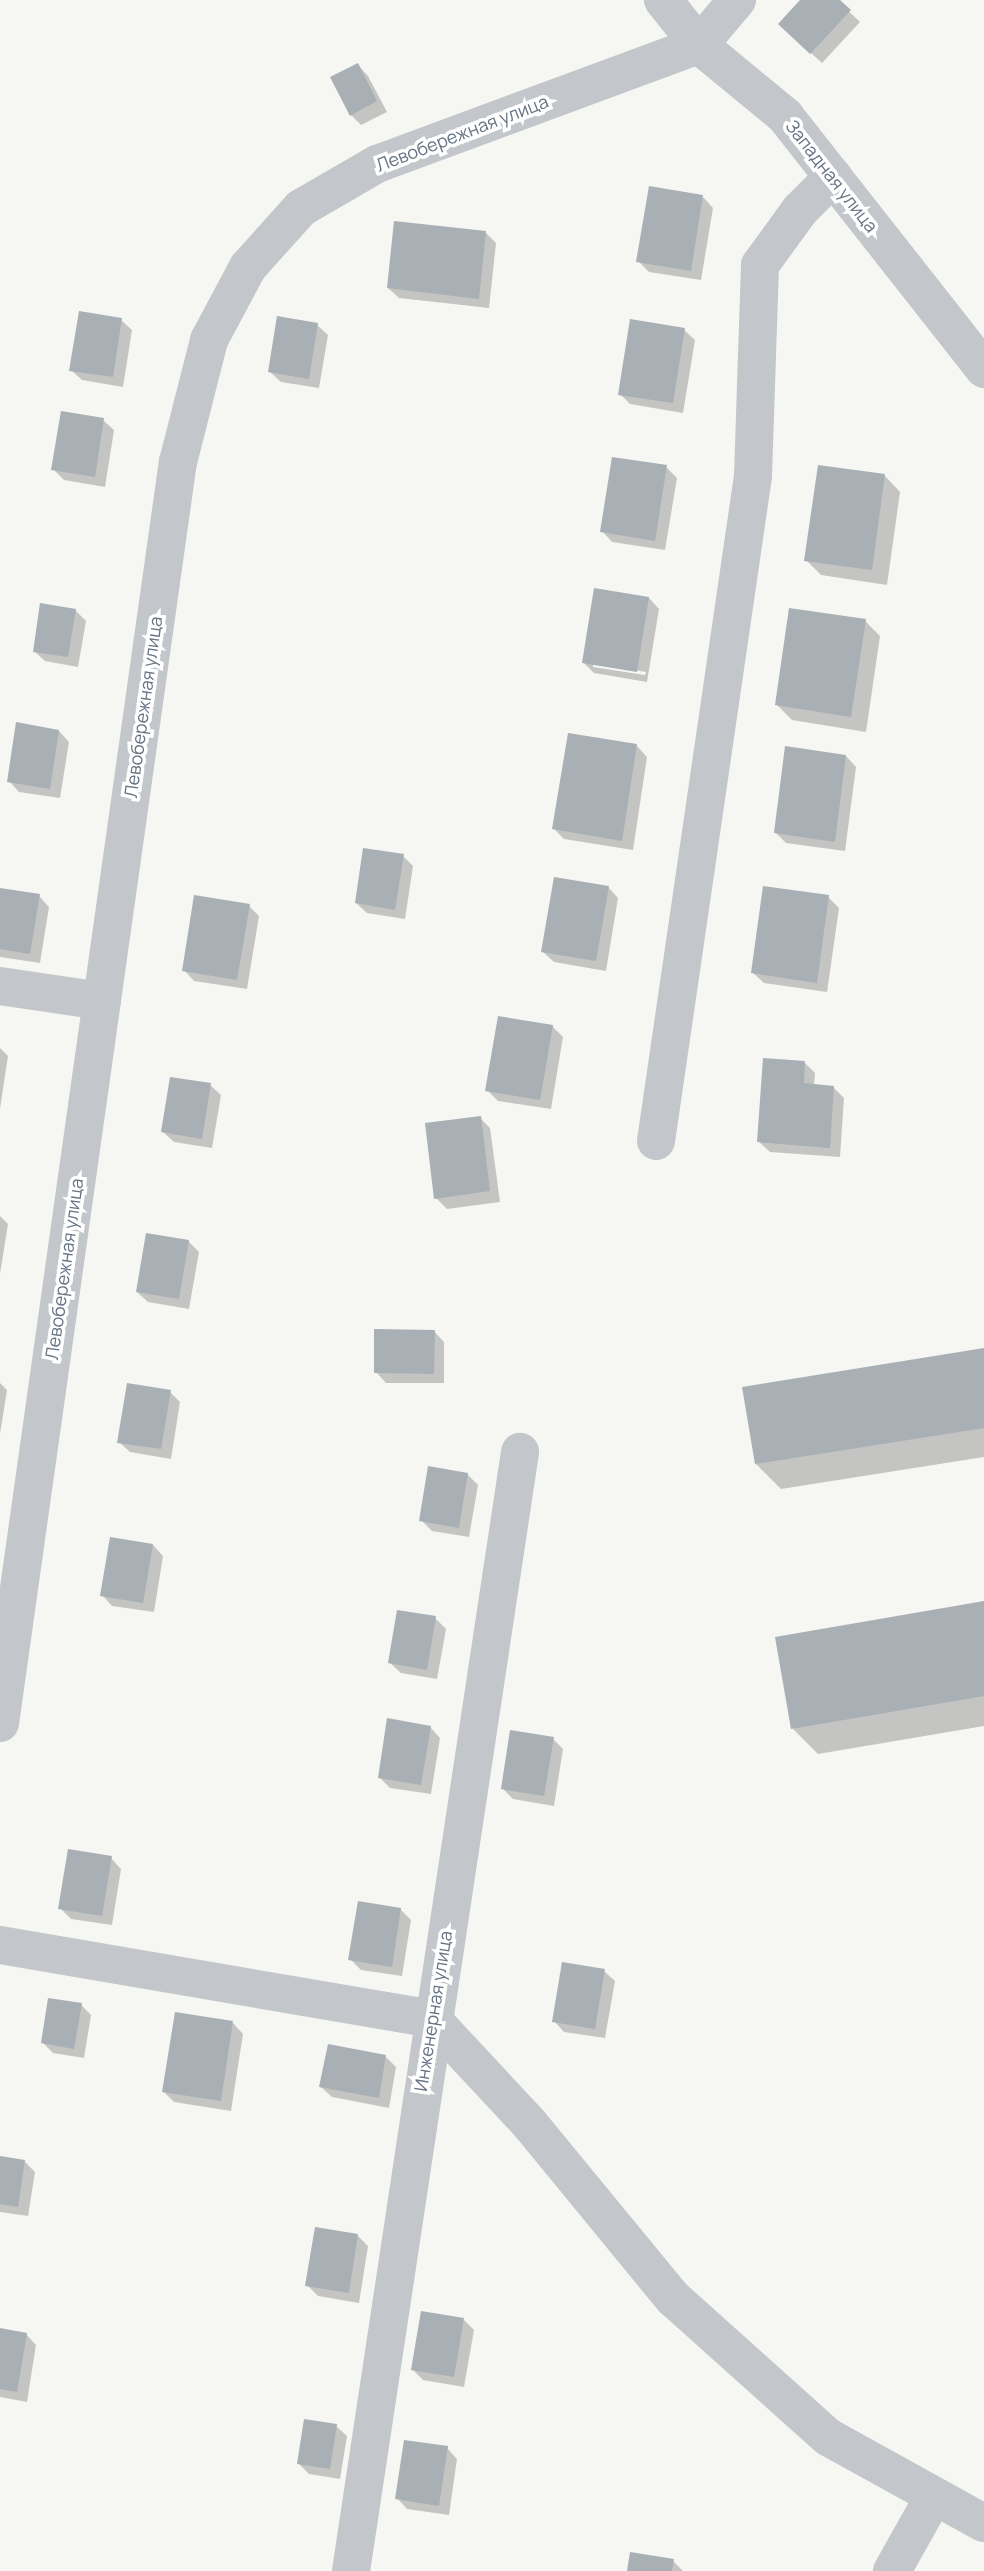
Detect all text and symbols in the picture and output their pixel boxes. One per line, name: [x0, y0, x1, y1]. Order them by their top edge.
street label: Левобережная улица: [373, 90, 551, 176]
street label: Западная улица: [781, 115, 883, 237]
street label: Левобережная улица: [120, 615, 166, 799]
street label: Левобережная улица: [41, 1177, 87, 1361]
street label: Инженерная улица: [410, 1929, 456, 2093]

